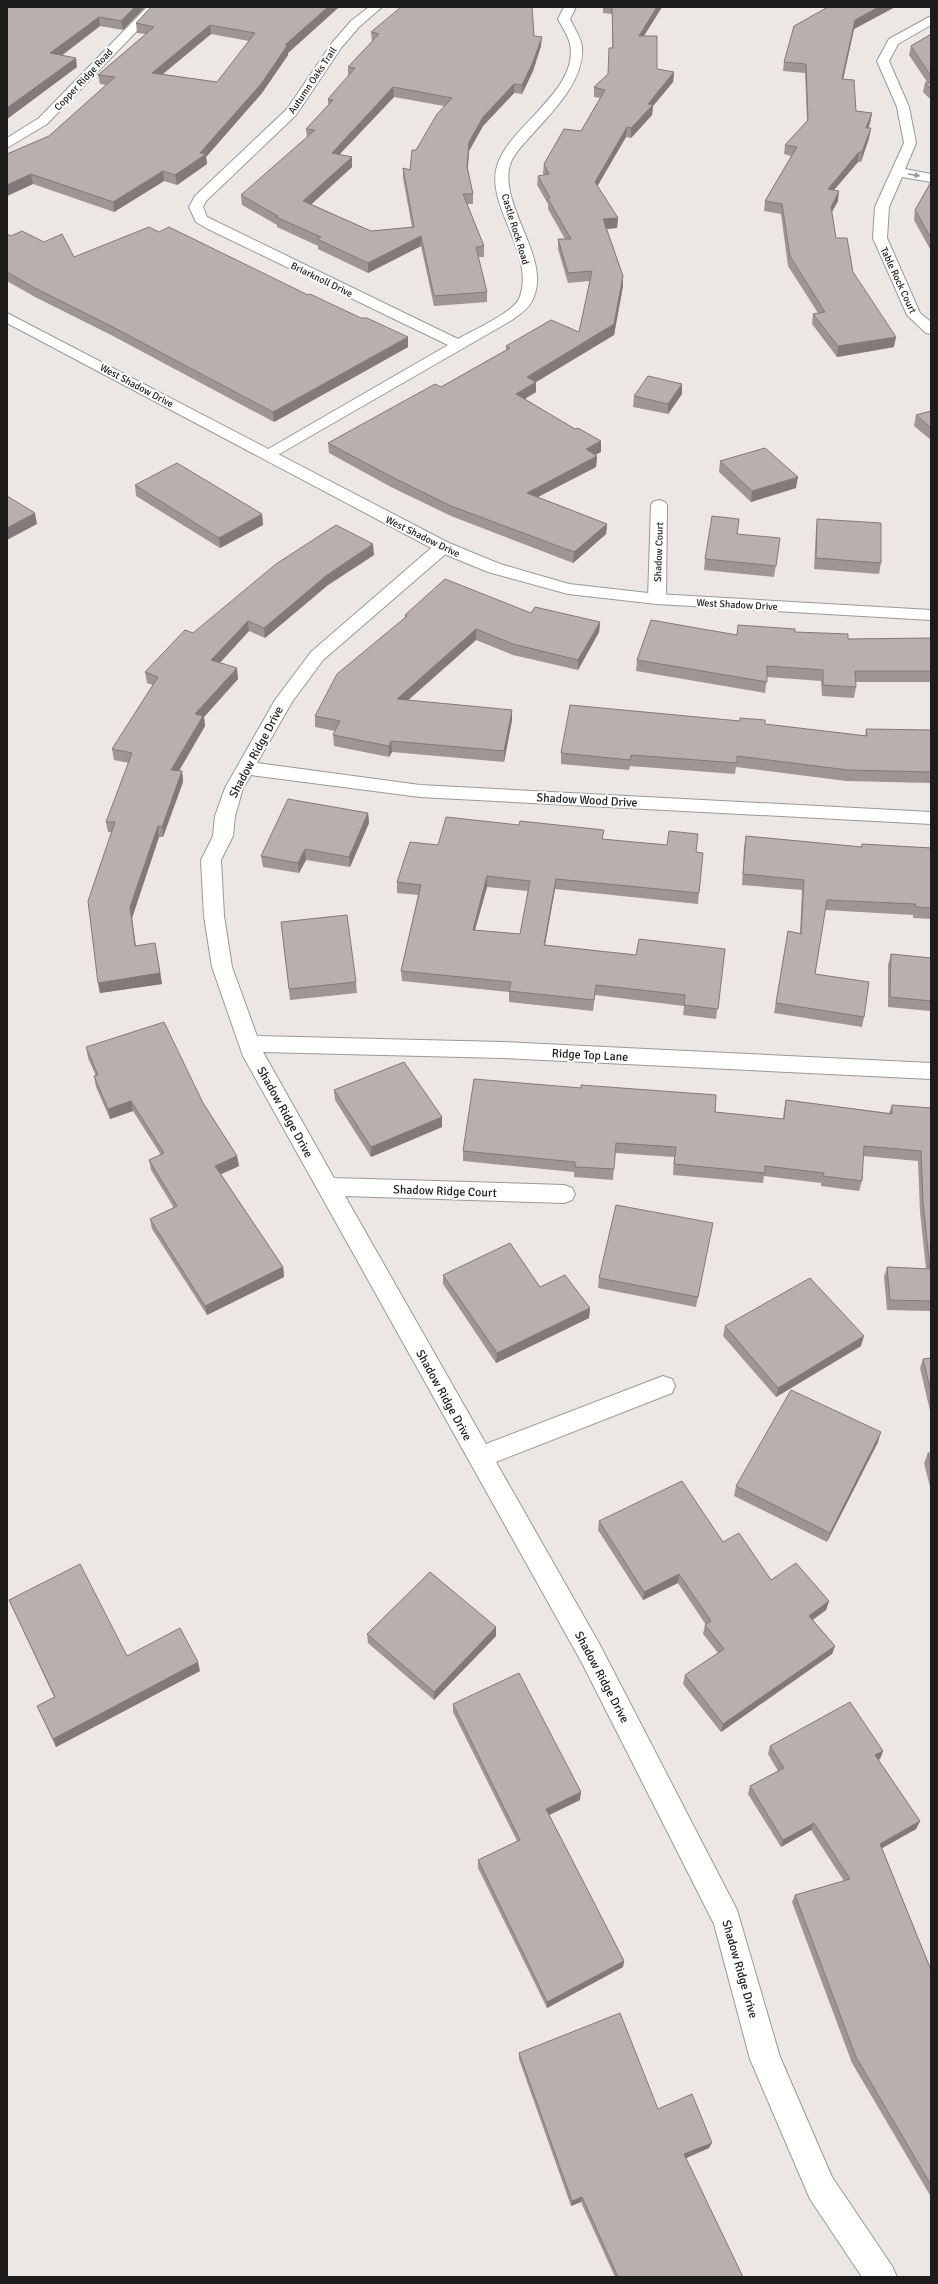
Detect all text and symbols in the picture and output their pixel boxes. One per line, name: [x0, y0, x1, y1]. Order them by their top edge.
street label: Autumn Oaks Trail: [286, 45, 340, 116]
street label: Copper Ridge Road: [52, 46, 116, 113]
one-way arrow: [908, 172, 920, 178]
street label: Castle Rock Road: [499, 192, 532, 266]
street label: Table Rock Court: [878, 245, 919, 316]
street label: Briarknoll Drive: [289, 260, 354, 300]
street label: West Shadow Drive: [98, 361, 175, 410]
street label: West Shadow Drive: [383, 514, 462, 560]
street label: Shadow Court: [652, 521, 666, 582]
street label: West Shadow Drive: [696, 597, 778, 613]
street label: Shadow Ridge Drive: [226, 704, 287, 801]
street label: Shadow Wood Drive: [536, 790, 638, 811]
street label: Ridge Top Lane: [551, 1046, 629, 1065]
street label: Shadow Ridge Drive: [253, 1064, 316, 1160]
street label: Shadow Ridge Court: [393, 1182, 497, 1201]
street label: Shadow Ridge Drive: [412, 1347, 475, 1443]
street label: Shadow Ridge Drive: [571, 1629, 632, 1726]
street label: Shadow Ridge Drive: [718, 1918, 761, 2020]

